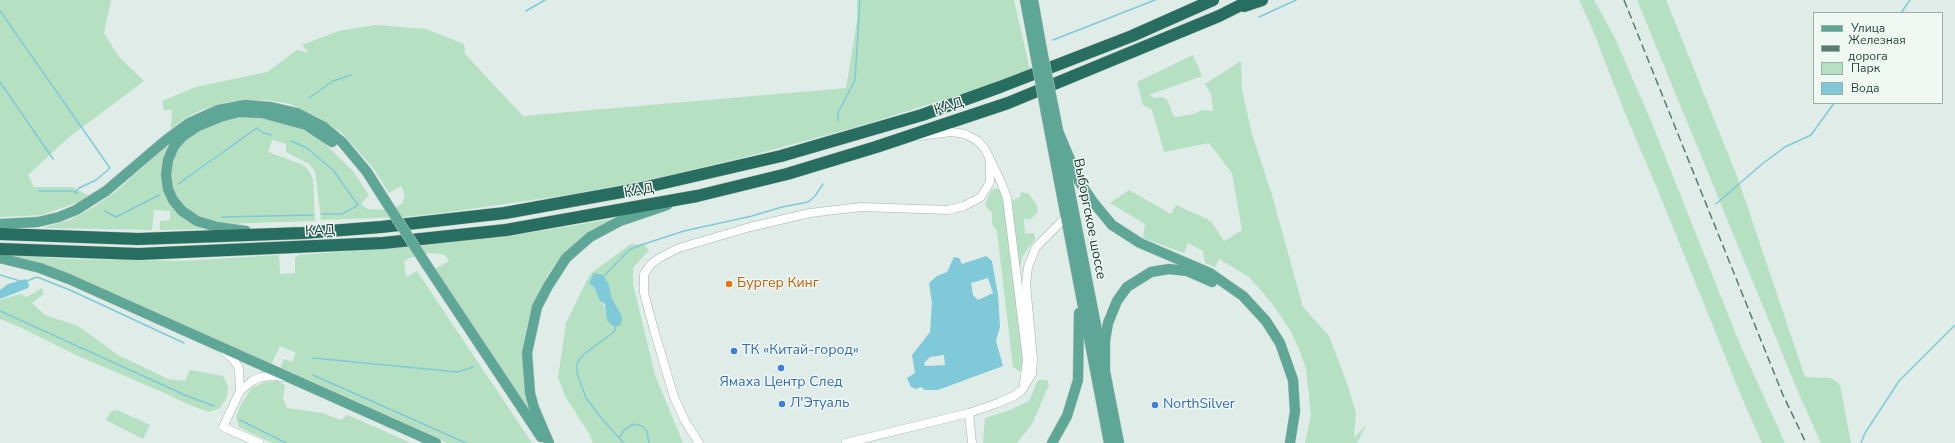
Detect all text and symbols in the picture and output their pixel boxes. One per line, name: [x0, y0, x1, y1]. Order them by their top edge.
legend: [1813, 12, 1943, 104]
text: Улица: [1851, 20, 1885, 36]
text: Железная дорога: [1848, 32, 1906, 64]
text: Парк: [1851, 60, 1880, 76]
text: Вода: [1851, 80, 1879, 96]
street label: КАД: [932, 94, 966, 120]
street label: Выборгское шоссе: [1069, 157, 1109, 281]
street label: КАД: [623, 180, 655, 202]
street label: КАД: [305, 222, 335, 240]
place label: Бургер Кинг: [737, 276, 819, 292]
marker: Бургер Кинг: [724, 279, 734, 289]
place label: ТК «Китай-город»: [742, 343, 859, 359]
marker: ТК «Китай-город»: [729, 346, 739, 356]
marker: Ямаха Центр След: [776, 363, 786, 373]
place label: Ямаха Центр След: [719, 375, 843, 391]
place label: Л'Этуаль: [790, 396, 849, 412]
place label: NorthSilver: [1163, 397, 1235, 413]
marker: Л'Этуаль: [777, 399, 787, 409]
marker: NorthSilver: [1150, 400, 1160, 410]

